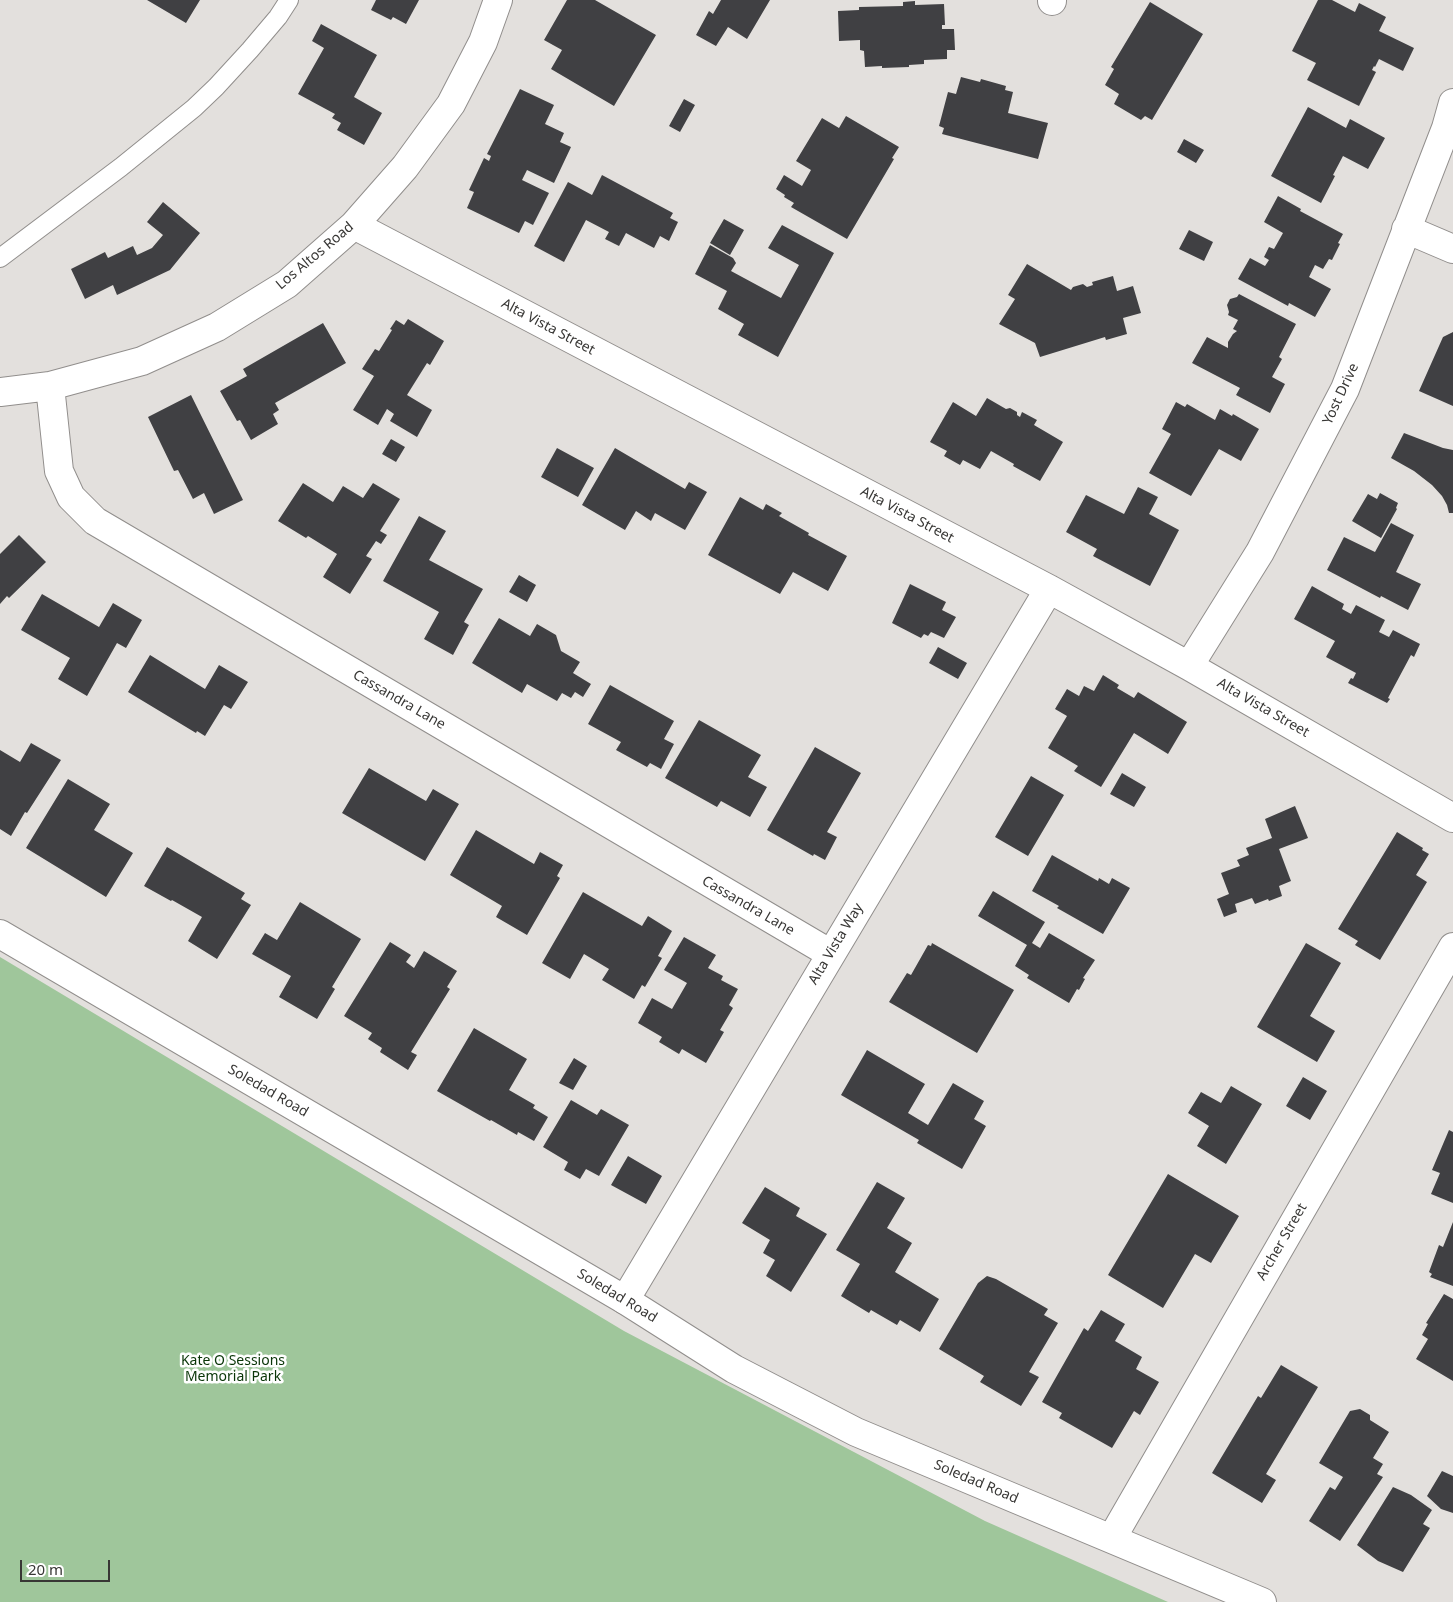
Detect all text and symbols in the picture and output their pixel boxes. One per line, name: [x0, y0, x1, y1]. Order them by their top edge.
street label: Los Altos Road: [273, 219, 357, 293]
street label: Alta Vista Street: [498, 295, 598, 359]
street label: Yost Drive: [1320, 361, 1362, 427]
street label: Alta Vista Street: [857, 483, 957, 547]
street label: Cassandra Lane: [350, 667, 448, 733]
street label: Alta Vista Street: [1214, 675, 1312, 741]
street label: Cassandra Lane: [699, 873, 797, 939]
street label: Alta Vista Way: [805, 900, 867, 988]
street label: Soledad Road: [225, 1061, 311, 1121]
street label: Archer Street: [1253, 1200, 1311, 1284]
street label: Soledad Road: [574, 1266, 660, 1326]
park label: Kate O Sessions Memorial Park: [181, 1353, 285, 1385]
street label: Soledad Road: [931, 1457, 1021, 1507]
scale bar: [22, 1550, 112, 1582]
text: 20 m: [28, 1559, 63, 1579]

